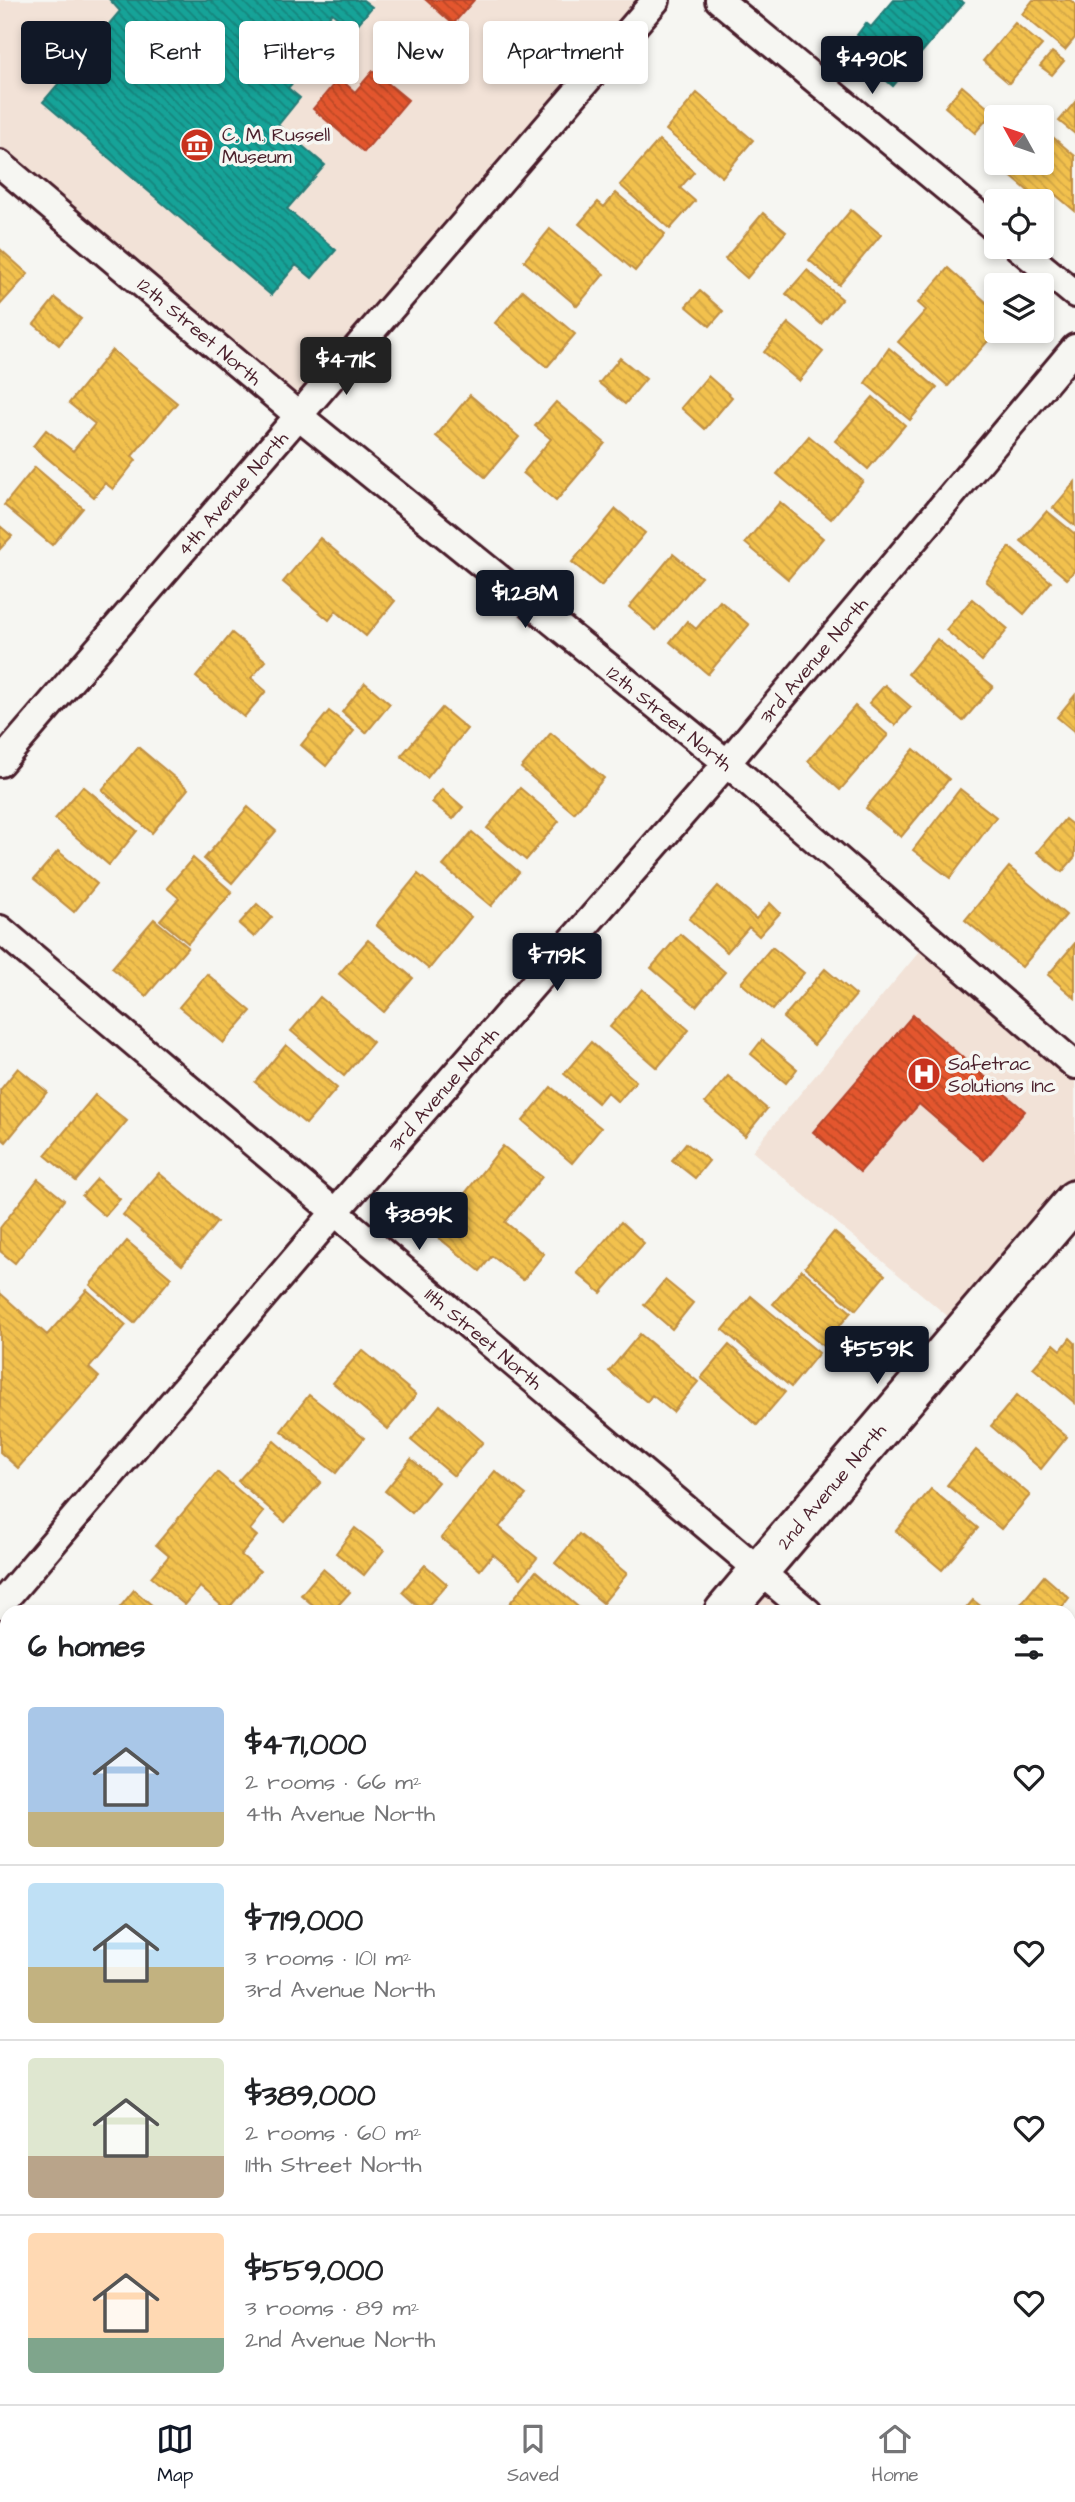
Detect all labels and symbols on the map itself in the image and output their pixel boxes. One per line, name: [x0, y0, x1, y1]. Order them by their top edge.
pin: $490K: [823, 36, 921, 96]
north arrow: [984, 105, 1054, 175]
place label: C. M. Russell Museum: [222, 122, 330, 171]
museum icon: C. M. Russell Museum: [178, 126, 216, 164]
street label: 12th Street North: [131, 272, 267, 392]
pin: $471K: [297, 338, 395, 397]
street label: 4th Avenue North: [171, 425, 295, 562]
pin: $1.28M: [468, 570, 582, 630]
street label: 3rd Avenue North: [753, 592, 875, 730]
street label: 12th Street North: [601, 660, 738, 779]
pin: $719K: [508, 934, 606, 993]
street label: 3rd Avenue North: [382, 1021, 506, 1158]
place label: Safetrac Solutions Inc: [948, 1051, 1056, 1100]
hospital icon: Safetrac Solutions Inc: [905, 1055, 943, 1093]
pin: $389K: [370, 1192, 468, 1252]
street label: 11th Street North: [418, 1282, 548, 1397]
pin: $559K: [828, 1326, 926, 1386]
street label: 2nd Avenue North: [771, 1418, 893, 1556]

